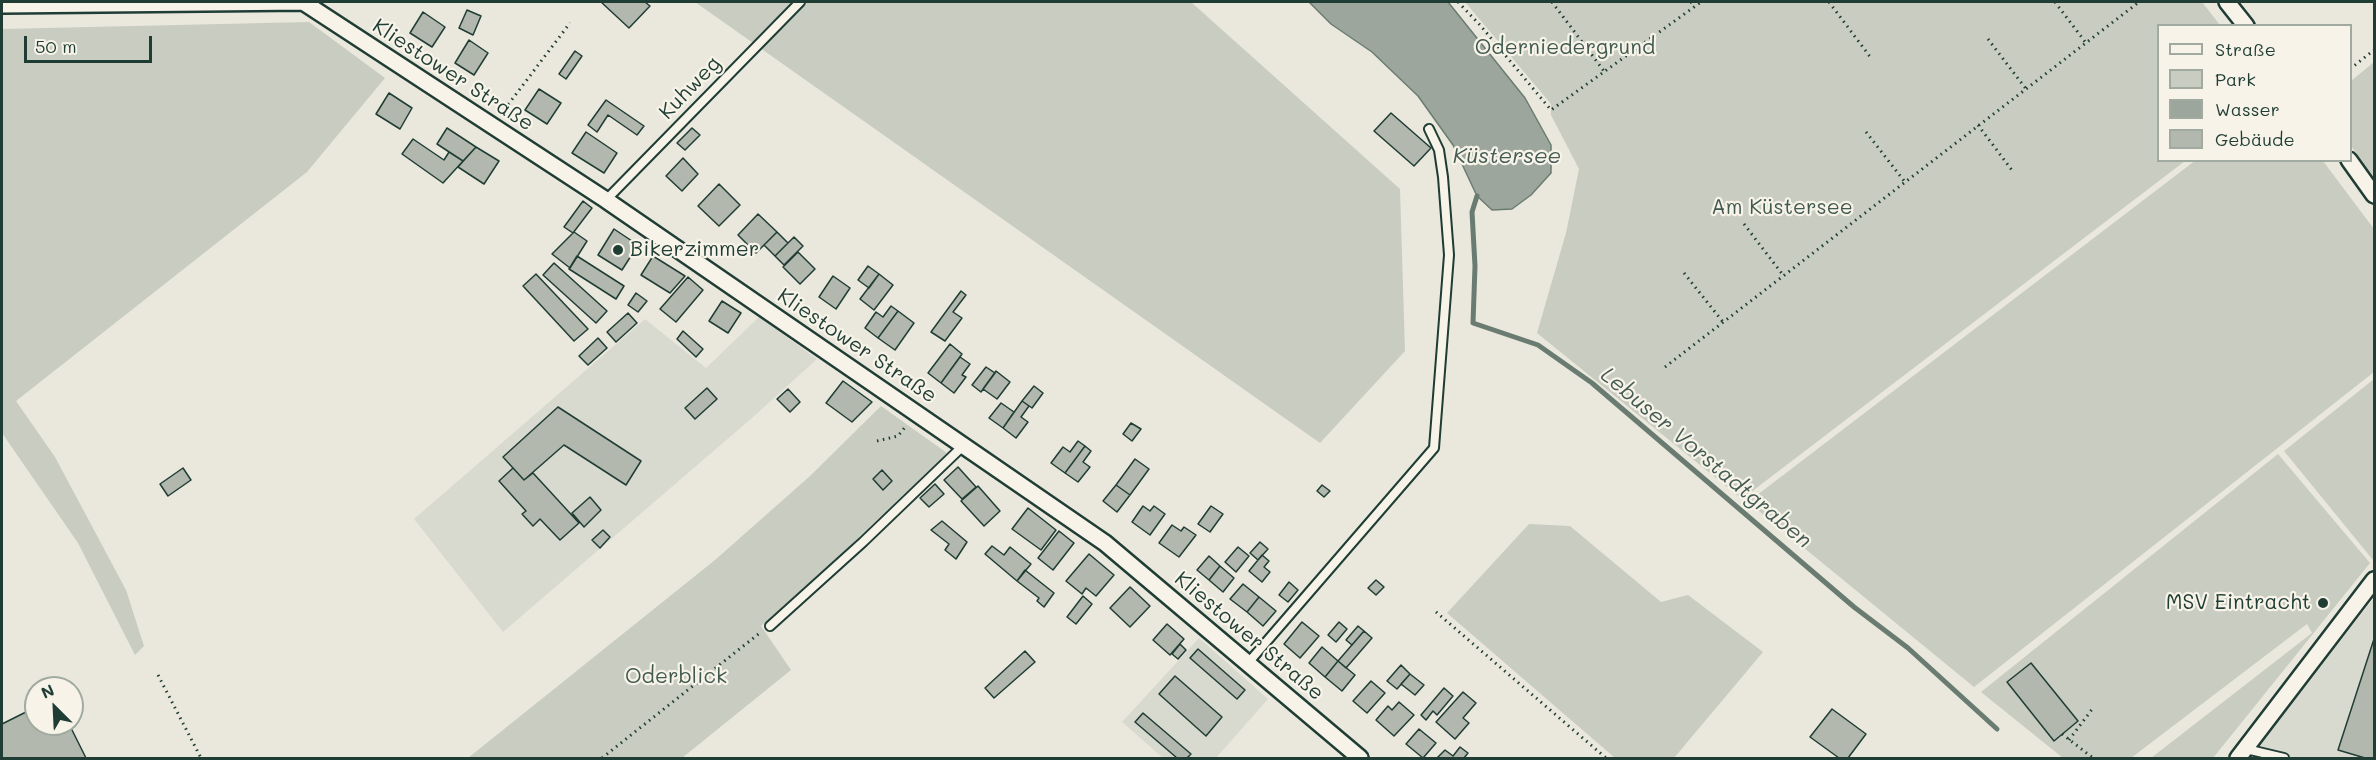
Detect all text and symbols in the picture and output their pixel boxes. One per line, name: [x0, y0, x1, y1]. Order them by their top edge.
street label: Kliestower Straße: [368, 14, 538, 136]
scale bar: [27, 24, 154, 62]
legend: [2157, 24, 2352, 162]
text: 50 m: [35, 34, 77, 58]
park label: Oderniedergrund: [1475, 35, 1655, 61]
text: Straße: [2215, 37, 2276, 61]
street label: Kuhweg: [654, 51, 726, 125]
text: Park: [2215, 67, 2256, 91]
text: Wasser: [2215, 97, 2280, 121]
text: Gebäude: [2215, 127, 2295, 151]
water label: Küstersee: [1453, 143, 1561, 169]
park label: Am Küstersee: [1711, 195, 1853, 221]
place label: Bikerzimmer: [630, 237, 759, 263]
marker: Bikerzimmer: [611, 243, 625, 257]
street label: Kliestower Straße: [772, 283, 942, 409]
water label: Lebuser Vorstadtgraben: [1595, 362, 1817, 554]
street label: Kliestower Straße: [1169, 566, 1329, 706]
place label: MSV Eintracht: [2166, 590, 2311, 616]
marker: MSV Eintracht: [2316, 596, 2330, 610]
park label: Oderblick: [625, 664, 727, 690]
north arrow: [24, 676, 84, 736]
text: N: [37, 679, 57, 703]

